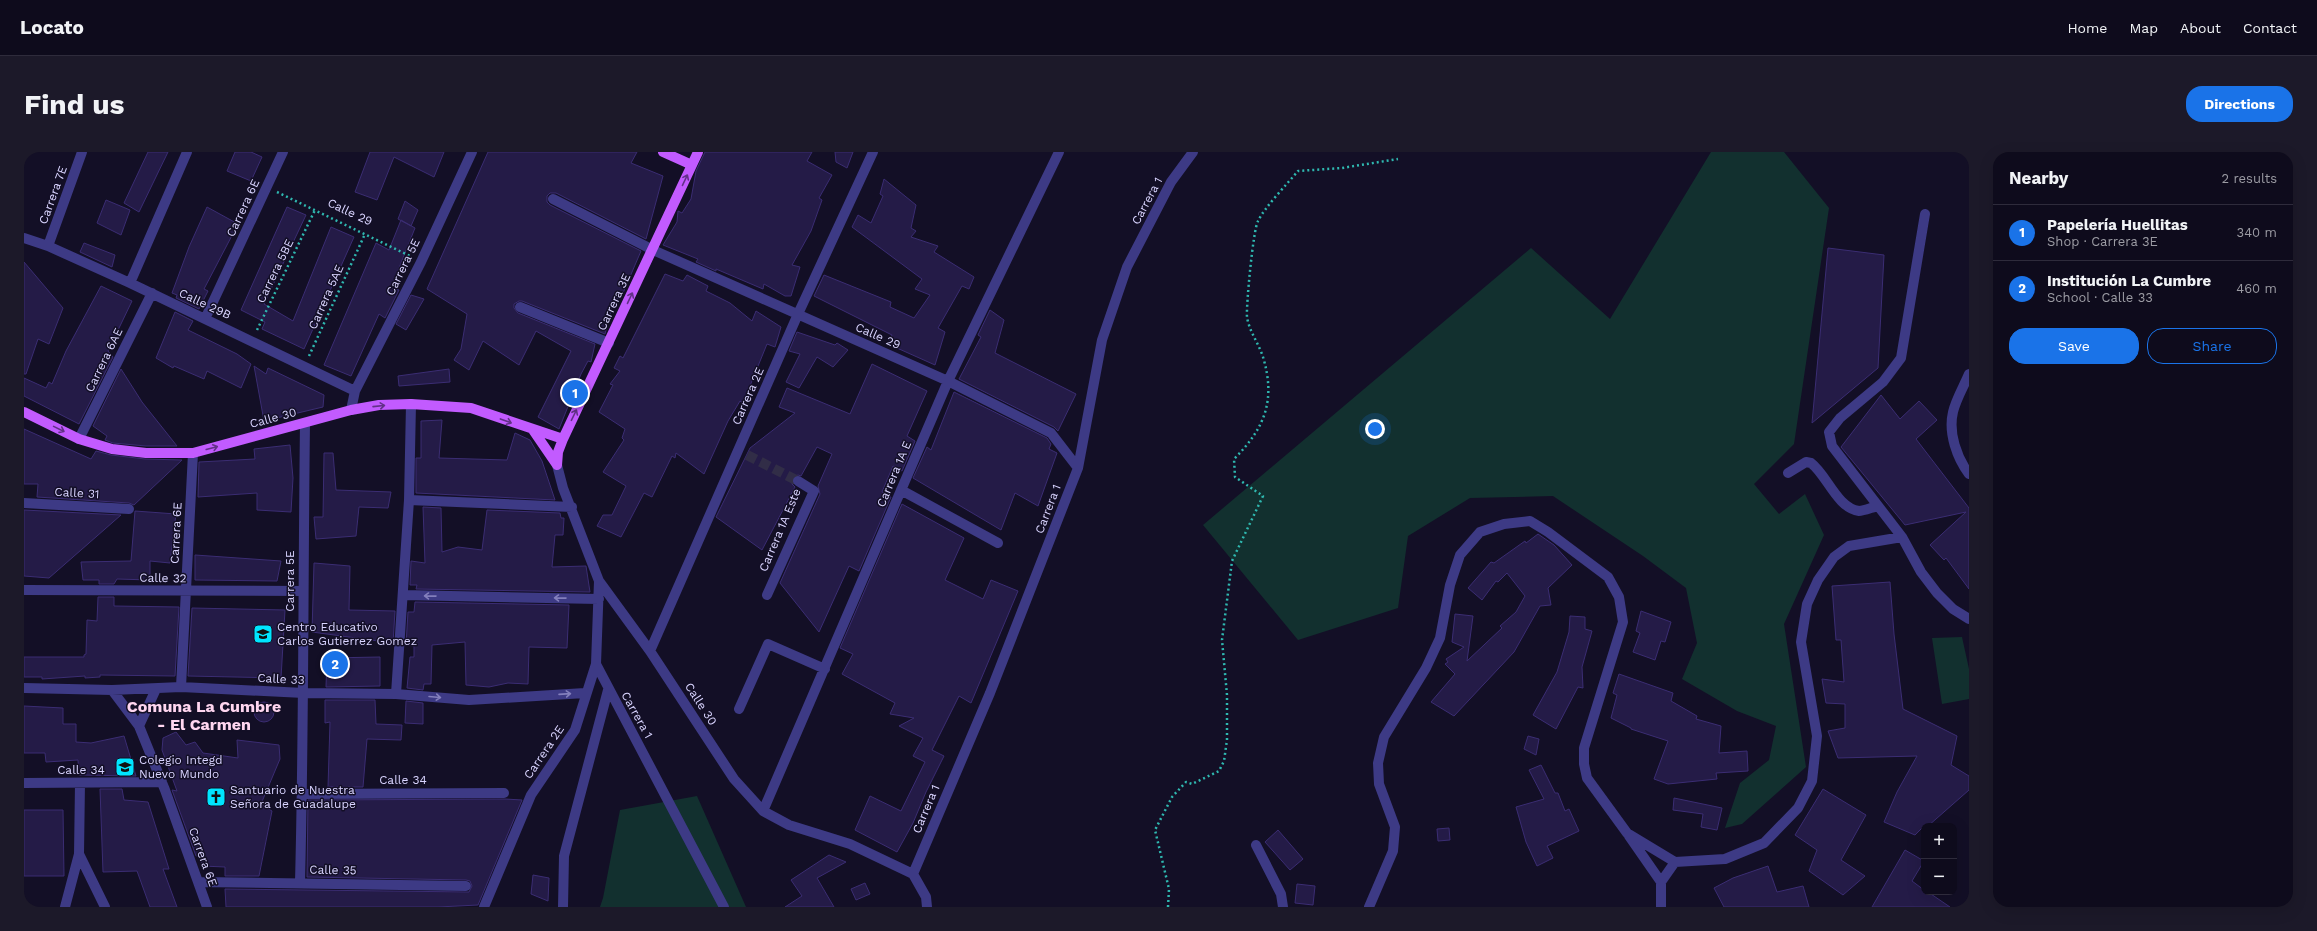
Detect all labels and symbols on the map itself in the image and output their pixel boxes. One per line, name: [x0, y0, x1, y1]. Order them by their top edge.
street label: Carrera 7E: [36, 164, 70, 226]
one-way arrow: [682, 174, 689, 186]
street label: Carrera 1: [1129, 175, 1165, 227]
street label: Carrera 6E: [224, 177, 263, 239]
street label: Calle 29: [325, 196, 375, 228]
street label: Carrera 5BE: [254, 236, 297, 305]
street label: Carrera 5E: [383, 236, 423, 298]
street label: Carrera 5AE: [305, 262, 347, 332]
street label: Carrera 3E: [595, 271, 633, 333]
street label: Calle 29B: [177, 286, 233, 322]
one-way arrow: [627, 292, 634, 304]
street label: Calle 29: [853, 320, 903, 352]
street label: Carrera 6AE: [82, 325, 126, 394]
street label: Carrera 2E: [729, 365, 767, 427]
pin: 1: [562, 378, 588, 408]
one-way arrow: [372, 402, 385, 409]
street label: Calle 30: [248, 405, 298, 431]
one-way arrow: [571, 409, 578, 421]
one-way arrow: [500, 417, 512, 425]
your location: [1365, 419, 1385, 439]
one-way arrow: [53, 426, 65, 433]
street label: Carrera 1A E: [874, 438, 914, 509]
one-way arrow: [205, 444, 218, 451]
street label: Carrera 1: [1032, 483, 1064, 535]
street label: Calle 31: [54, 485, 100, 501]
street label: Carrera 1A Este: [756, 486, 804, 574]
street label: Carrera 6E: [167, 501, 185, 564]
street label: Carrera 5E: [283, 550, 297, 612]
street label: Calle 32: [139, 571, 187, 585]
one-way arrow: [424, 592, 437, 599]
one-way arrow: [554, 595, 567, 602]
place label: Centro Educativo Carlos Gutierrez Gomez: [277, 620, 417, 648]
school or university icon: Centro Educativo Carlos Gutierrez Gomez: [252, 623, 274, 645]
pin: 2: [322, 649, 348, 679]
street label: Calle 33: [257, 671, 305, 687]
street label: Calle 30: [682, 680, 720, 728]
street label: Carrera 1: [618, 689, 656, 741]
one-way arrow: [558, 691, 571, 698]
one-way arrow: [428, 694, 441, 701]
district label: Comuna La Cumbre - El Carmen: [127, 697, 281, 734]
street label: Carrera 2E: [521, 722, 567, 781]
place label: Colegio Integd Nuevo Mundo: [139, 753, 223, 781]
school or university icon: Colegio Integd Nuevo Mundo: [114, 756, 136, 778]
street label: Calle 34: [57, 763, 105, 777]
street label: Calle 34: [379, 773, 427, 787]
place label: Santuario de Nuestra Señora de Guadalupe: [230, 783, 356, 811]
street label: Carrera 1: [910, 783, 942, 835]
church icon: Santuario de Nuestra Señora de Guadalupe: [205, 786, 227, 808]
street label: Carrera 6E: [186, 826, 220, 889]
street label: Calle 35: [309, 863, 357, 877]

